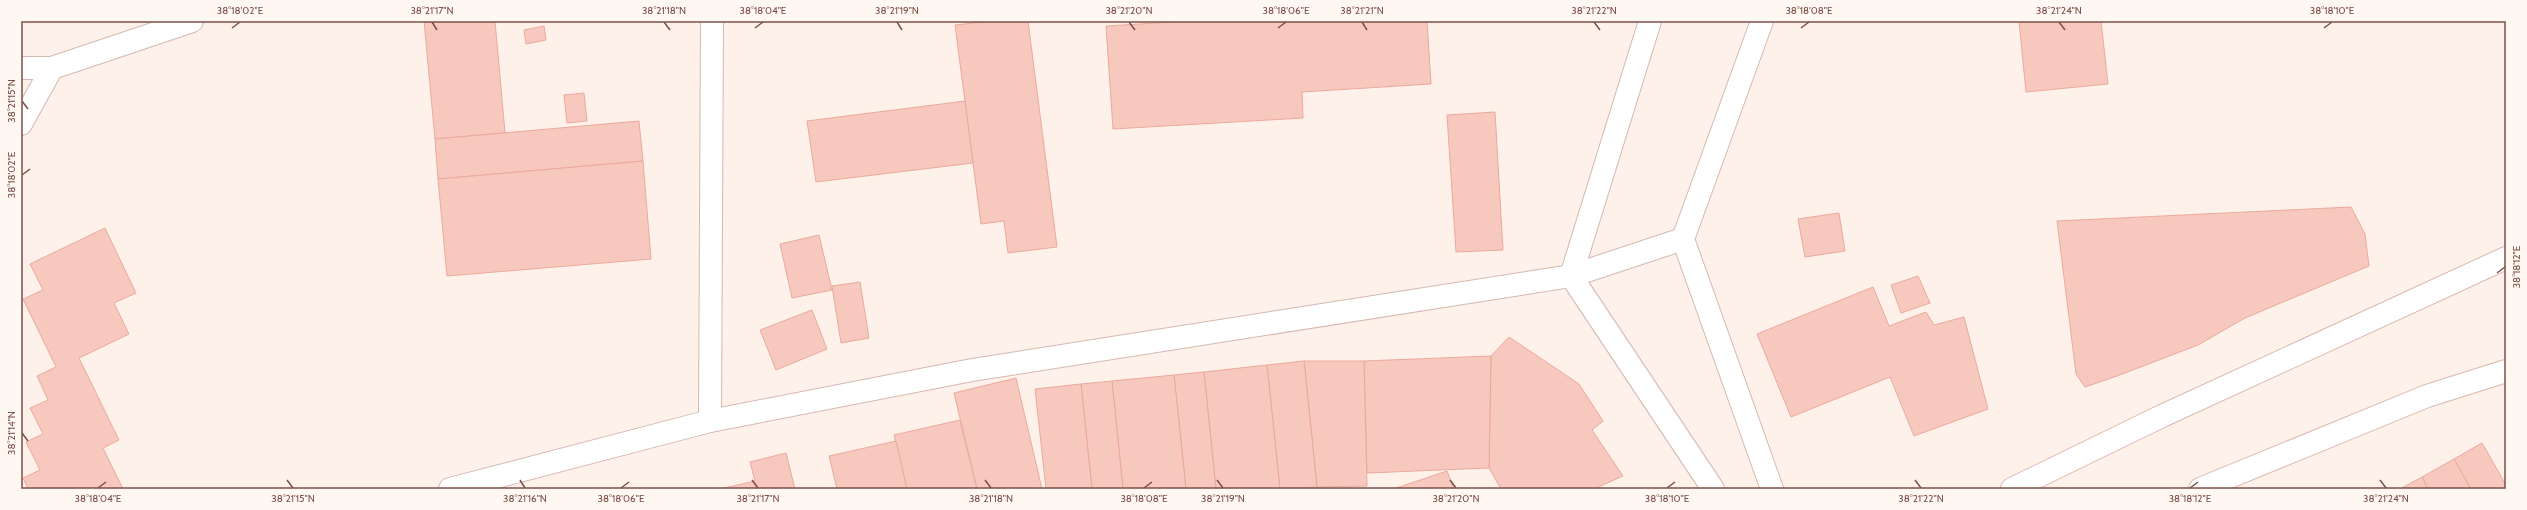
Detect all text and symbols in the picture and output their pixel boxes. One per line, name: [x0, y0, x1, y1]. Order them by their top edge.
text: 38°18'02"E: [217, 4, 264, 17]
text: 38°21'17"N: [410, 4, 454, 17]
text: 38°21'18"N: [642, 4, 686, 17]
text: 38°18'04"E: [740, 4, 787, 17]
text: 38°21'19"N: [875, 4, 919, 17]
text: 38°21'20"N: [1105, 4, 1153, 17]
text: 38°18'06"E: [1263, 4, 1310, 17]
text: 38°21'21"N: [1340, 4, 1384, 17]
text: 38°21'22"N: [1571, 4, 1617, 17]
text: 38°18'08"E: [1785, 4, 1833, 17]
text: 38°21'24"N: [2036, 4, 2082, 17]
text: 38°18'10"E: [2310, 4, 2355, 17]
text: 38°21'15"N: [5, 79, 18, 123]
text: 38°18'02"E: [5, 151, 18, 198]
text: 38°18'12"E: [2510, 245, 2523, 288]
text: 38°21'14"N: [5, 411, 18, 455]
text: 38°18'04"E: [75, 492, 122, 505]
text: 38°21'15"N: [271, 492, 315, 505]
text: 38°21'16"N: [503, 492, 547, 505]
text: 38°18'06"E: [598, 492, 645, 505]
text: 38°21'17"N: [736, 492, 780, 505]
text: 38°21'18"N: [969, 492, 1013, 505]
text: 38°18'08"E: [1120, 492, 1168, 505]
text: 38°21'19"N: [1201, 492, 1245, 505]
text: 38°21'20"N: [1432, 492, 1480, 505]
text: 38°18'10"E: [1645, 492, 1690, 505]
text: 38°21'22"N: [1898, 492, 1944, 505]
text: 38°18'12"E: [2169, 492, 2212, 505]
text: 38°21'24"N: [2363, 492, 2409, 505]

